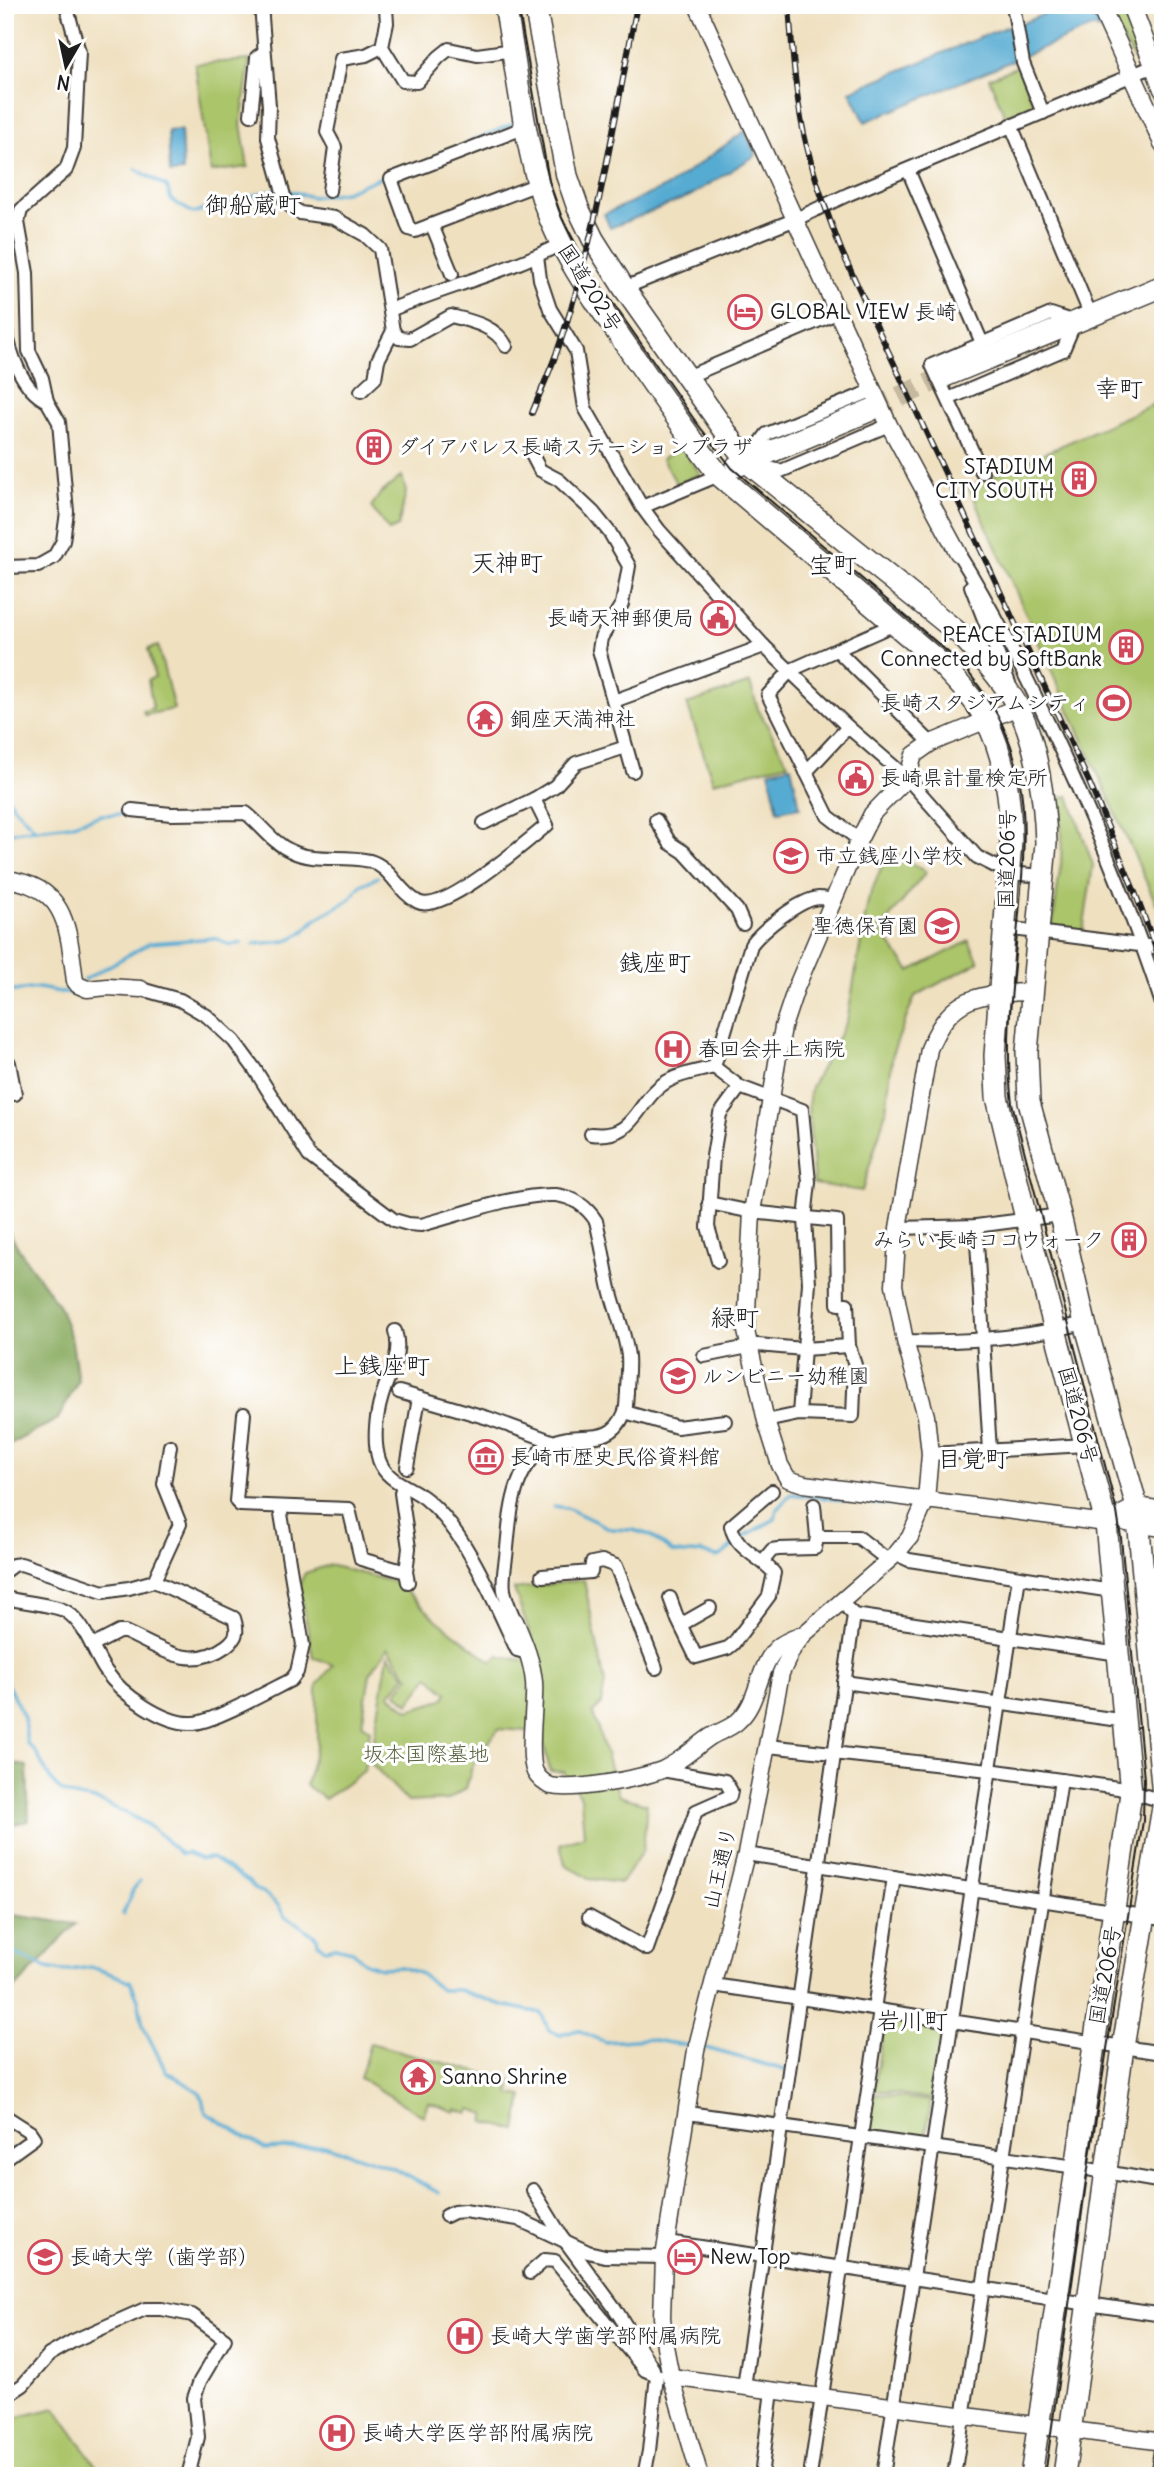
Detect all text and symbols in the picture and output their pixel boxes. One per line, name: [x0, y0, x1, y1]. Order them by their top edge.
north arrow: [32, 32, 102, 102]
text: N: [55, 70, 72, 96]
district label: 御船蔵町: [205, 189, 301, 219]
street label: 国道202号: [553, 238, 628, 337]
hotel icon: GLOBAL VIEW 長崎: [726, 293, 764, 331]
place label: GLOBAL VIEW 長崎: [770, 298, 956, 325]
district label: 幸町: [1095, 373, 1143, 403]
building icon: ダイアパレス長崎ステーションプラザ: [355, 428, 393, 466]
place label: ダイアパレス長崎ステーションプラザ: [398, 433, 752, 460]
place label: STADIUM CITY SOUTH: [935, 453, 1054, 504]
building icon: STADIUM CITY SOUTH: [1060, 460, 1098, 498]
district label: 天神町: [471, 547, 543, 577]
district label: 宝町: [809, 549, 857, 579]
public building icon: 長崎天神郵便局: [699, 599, 737, 637]
place label: 長崎天神郵便局: [547, 604, 694, 631]
place label: PEACE STADIUM Connected by SoftBank: [880, 621, 1102, 672]
building icon: PEACE STADIUM Connected by SoftBank: [1107, 628, 1145, 666]
sports icon: 長崎スタジアムシティ: [1095, 684, 1133, 722]
place label: 長崎スタジアムシティ: [880, 689, 1090, 716]
temple icon: 銅座天満神社: [466, 700, 504, 738]
place label: 銅座天満神社: [510, 705, 636, 732]
public building icon: 長崎県計量検定所: [837, 759, 875, 797]
place label: 長崎県計量検定所: [880, 764, 1048, 791]
street label: 国道206号: [992, 809, 1021, 909]
school or university icon: 市立銭座小学校: [772, 837, 810, 875]
place label: 市立銭座小学校: [816, 842, 963, 869]
school or university icon: 聖徳保育園: [923, 907, 961, 945]
place label: 聖徳保育園: [813, 912, 918, 939]
district label: 銭座町: [619, 947, 691, 977]
hospital icon: 春回会井上病院: [654, 1030, 692, 1068]
place label: 春回会井上病院: [698, 1035, 845, 1062]
building icon: みらい長崎ココウォーク: [1110, 1221, 1148, 1259]
place label: みらい長崎ココウォーク: [873, 1226, 1104, 1253]
district label: 緑町: [711, 1302, 759, 1332]
district label: 上銭座町: [334, 1350, 430, 1380]
school or university icon: ルンビニー幼稚園: [659, 1357, 697, 1395]
place label: ルンビニー幼稚園: [702, 1362, 870, 1389]
street label: 国道206号: [1052, 1363, 1105, 1467]
museum icon: 長崎市歴史民俗資料館: [467, 1438, 505, 1476]
place label: 長崎市歴史民俗資料館: [510, 1443, 720, 1470]
district label: 目覚町: [937, 1443, 1009, 1473]
park label: 坂本国際墓地: [363, 1740, 489, 1767]
street label: 山王通り: [697, 1824, 742, 1912]
street label: 国道206号: [1082, 1923, 1127, 2027]
district label: 岩川町: [876, 2005, 948, 2035]
temple icon: Sanno Shrine: [399, 2058, 437, 2096]
place label: Sanno Shrine: [442, 2063, 567, 2090]
school or university icon: 長崎大学（歯学部）: [26, 2238, 64, 2276]
hotel icon: New Top: [666, 2238, 704, 2276]
place label: 長崎大学（歯学部）: [70, 2243, 259, 2270]
place label: New Top: [710, 2243, 791, 2270]
hospital icon: 長崎大学歯学部附属病院: [446, 2317, 484, 2355]
place label: 長崎大学歯学部附属病院: [490, 2322, 721, 2349]
hospital icon: 長崎大学医学部附属病院: [318, 2414, 356, 2452]
place label: 長崎大学医学部附属病院: [362, 2419, 593, 2446]

